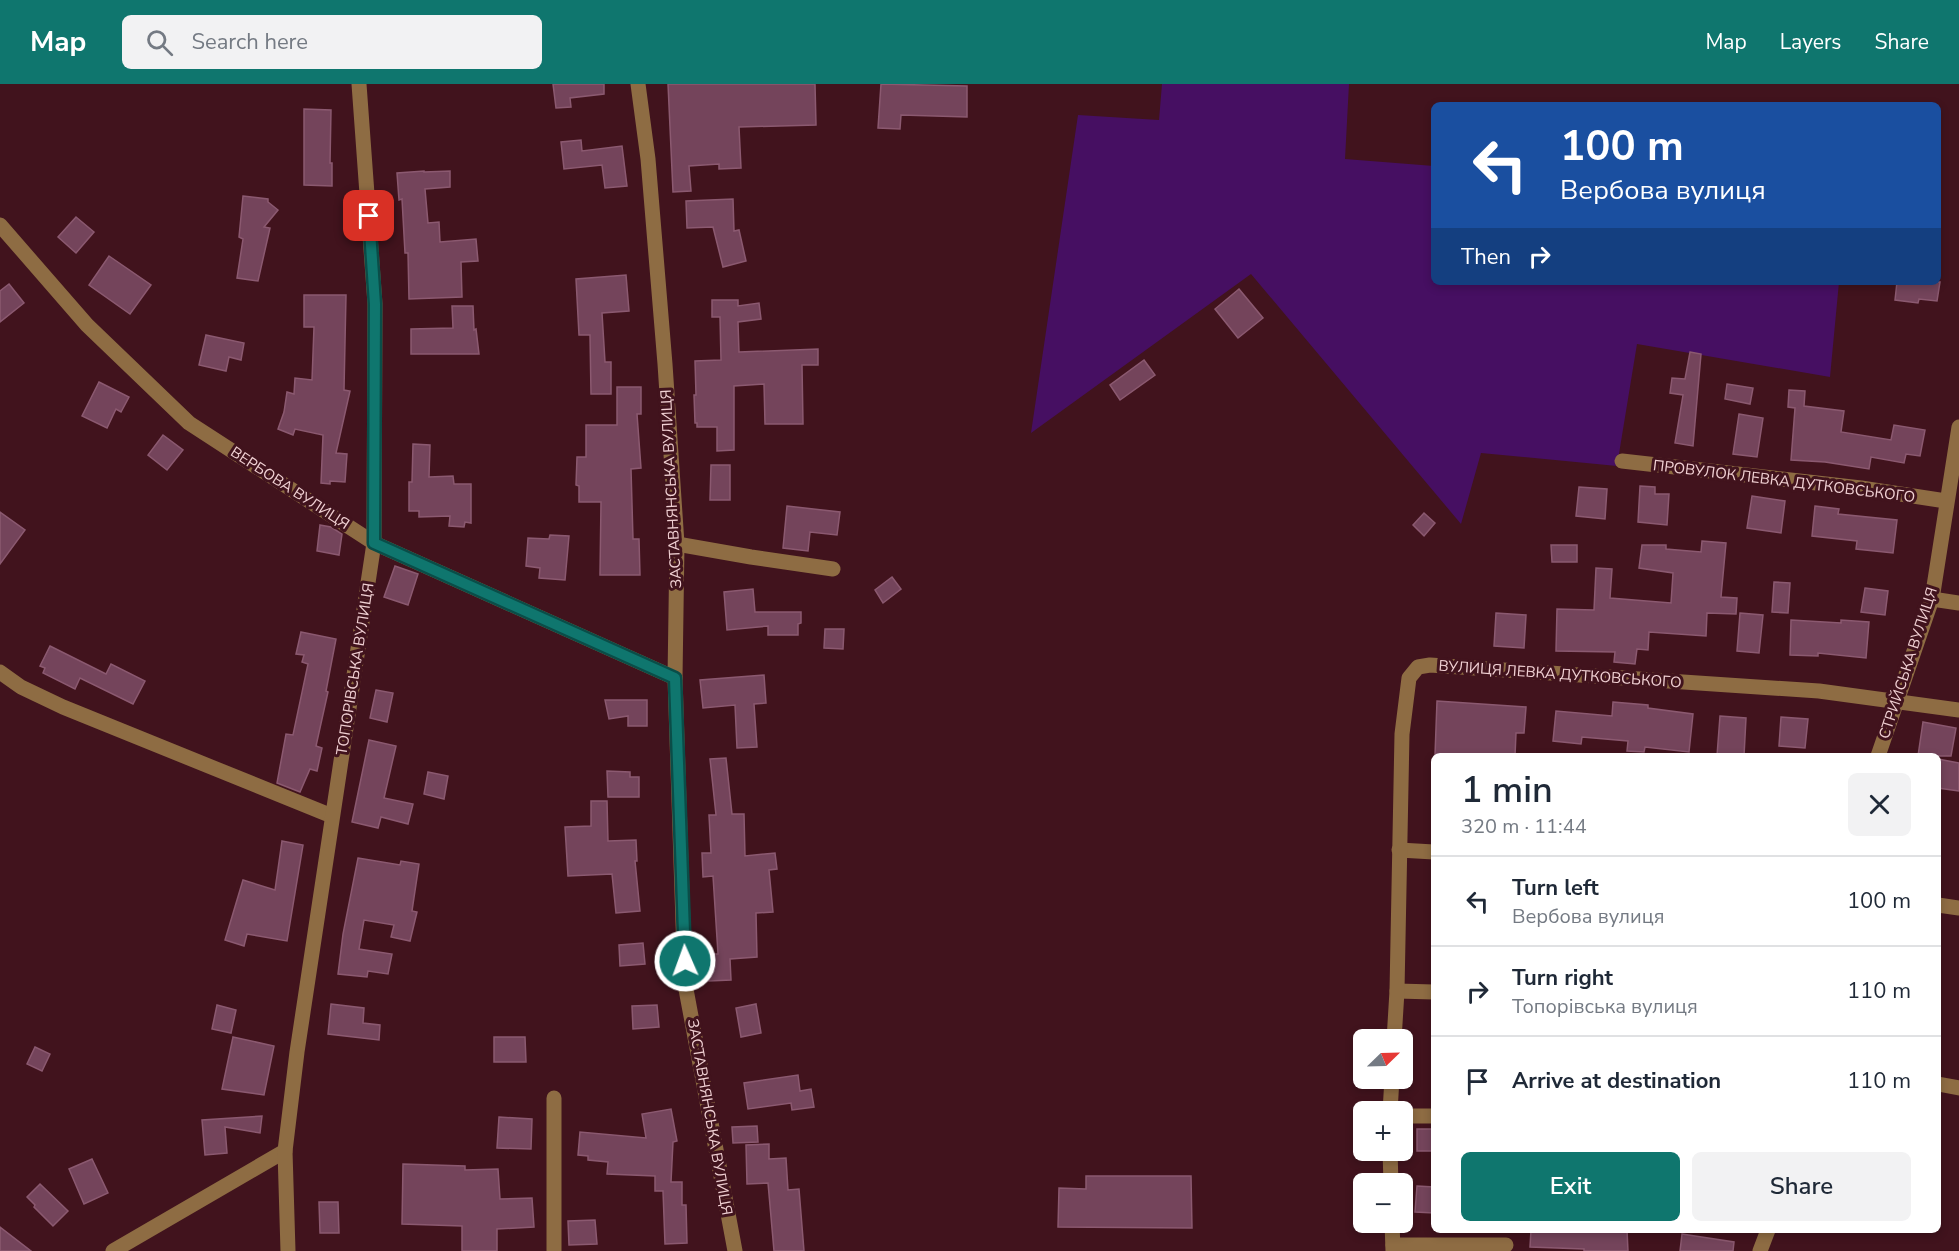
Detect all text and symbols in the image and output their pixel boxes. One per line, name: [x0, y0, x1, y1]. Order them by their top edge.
search box: [122, 15, 542, 69]
text: Map: [30, 23, 86, 61]
icon: search: [143, 26, 176, 59]
text: Search here: [191, 27, 308, 57]
text: Map: [1705, 28, 1747, 56]
text: Layers: [1780, 28, 1841, 56]
text: Share: [1874, 28, 1929, 56]
text: 100 m: [1560, 118, 1684, 175]
icon: left: [1461, 126, 1539, 204]
text: Вербова вулиця: [1560, 172, 1766, 209]
pin: [343, 190, 394, 241]
icon: arrive: [352, 199, 385, 232]
icon: right: [1523, 240, 1556, 273]
text: Then: [1461, 242, 1511, 272]
street label: ЗАСТАВНЯНСЬКА ВУЛИЦЯ: [656, 389, 686, 589]
street label: ВЕРБОВА ВУЛИЦЯ: [227, 442, 353, 534]
street label: ПРОВУЛОК ЛЕВКА ДУТКОВСЬКОГО: [1652, 455, 1916, 507]
street label: ТОПОРІВСЬКА ВУЛИЦЯ: [332, 582, 378, 756]
street label: СТРИЙСЬКА ВУЛИЦЯ: [1874, 585, 1942, 741]
street label: ВУЛИЦЯ ЛЕВКА ДУТКОВСЬКОГО: [1438, 656, 1682, 692]
text: 1 min: [1461, 766, 1553, 815]
button: close: [1848, 773, 1911, 836]
text: 320 m · 11:44: [1461, 813, 1587, 840]
text: Turn left: [1512, 873, 1599, 903]
icon: left: [1461, 885, 1494, 918]
text: 100 m: [1847, 886, 1911, 916]
text: Вербова вулиця: [1512, 903, 1664, 930]
position arrow: [653, 929, 717, 993]
text: Turn right: [1512, 963, 1613, 993]
icon: right: [1461, 975, 1494, 1008]
text: 110 m: [1847, 976, 1911, 1006]
text: Топорівська вулиця: [1512, 993, 1698, 1020]
street label: ЗАСТАВНЯНСЬКА ВУЛИЦЯ: [683, 1017, 737, 1217]
north arrow: [1353, 1029, 1413, 1089]
map controls: [1353, 1029, 1413, 1233]
icon: arrive: [1461, 1065, 1494, 1098]
text: Arrive at destination: [1512, 1066, 1721, 1096]
text: 110 m: [1847, 1066, 1911, 1096]
button: +: [1353, 1101, 1413, 1161]
button: Exit: [1461, 1152, 1680, 1221]
button: Share: [1692, 1152, 1911, 1221]
button: −: [1353, 1173, 1413, 1233]

